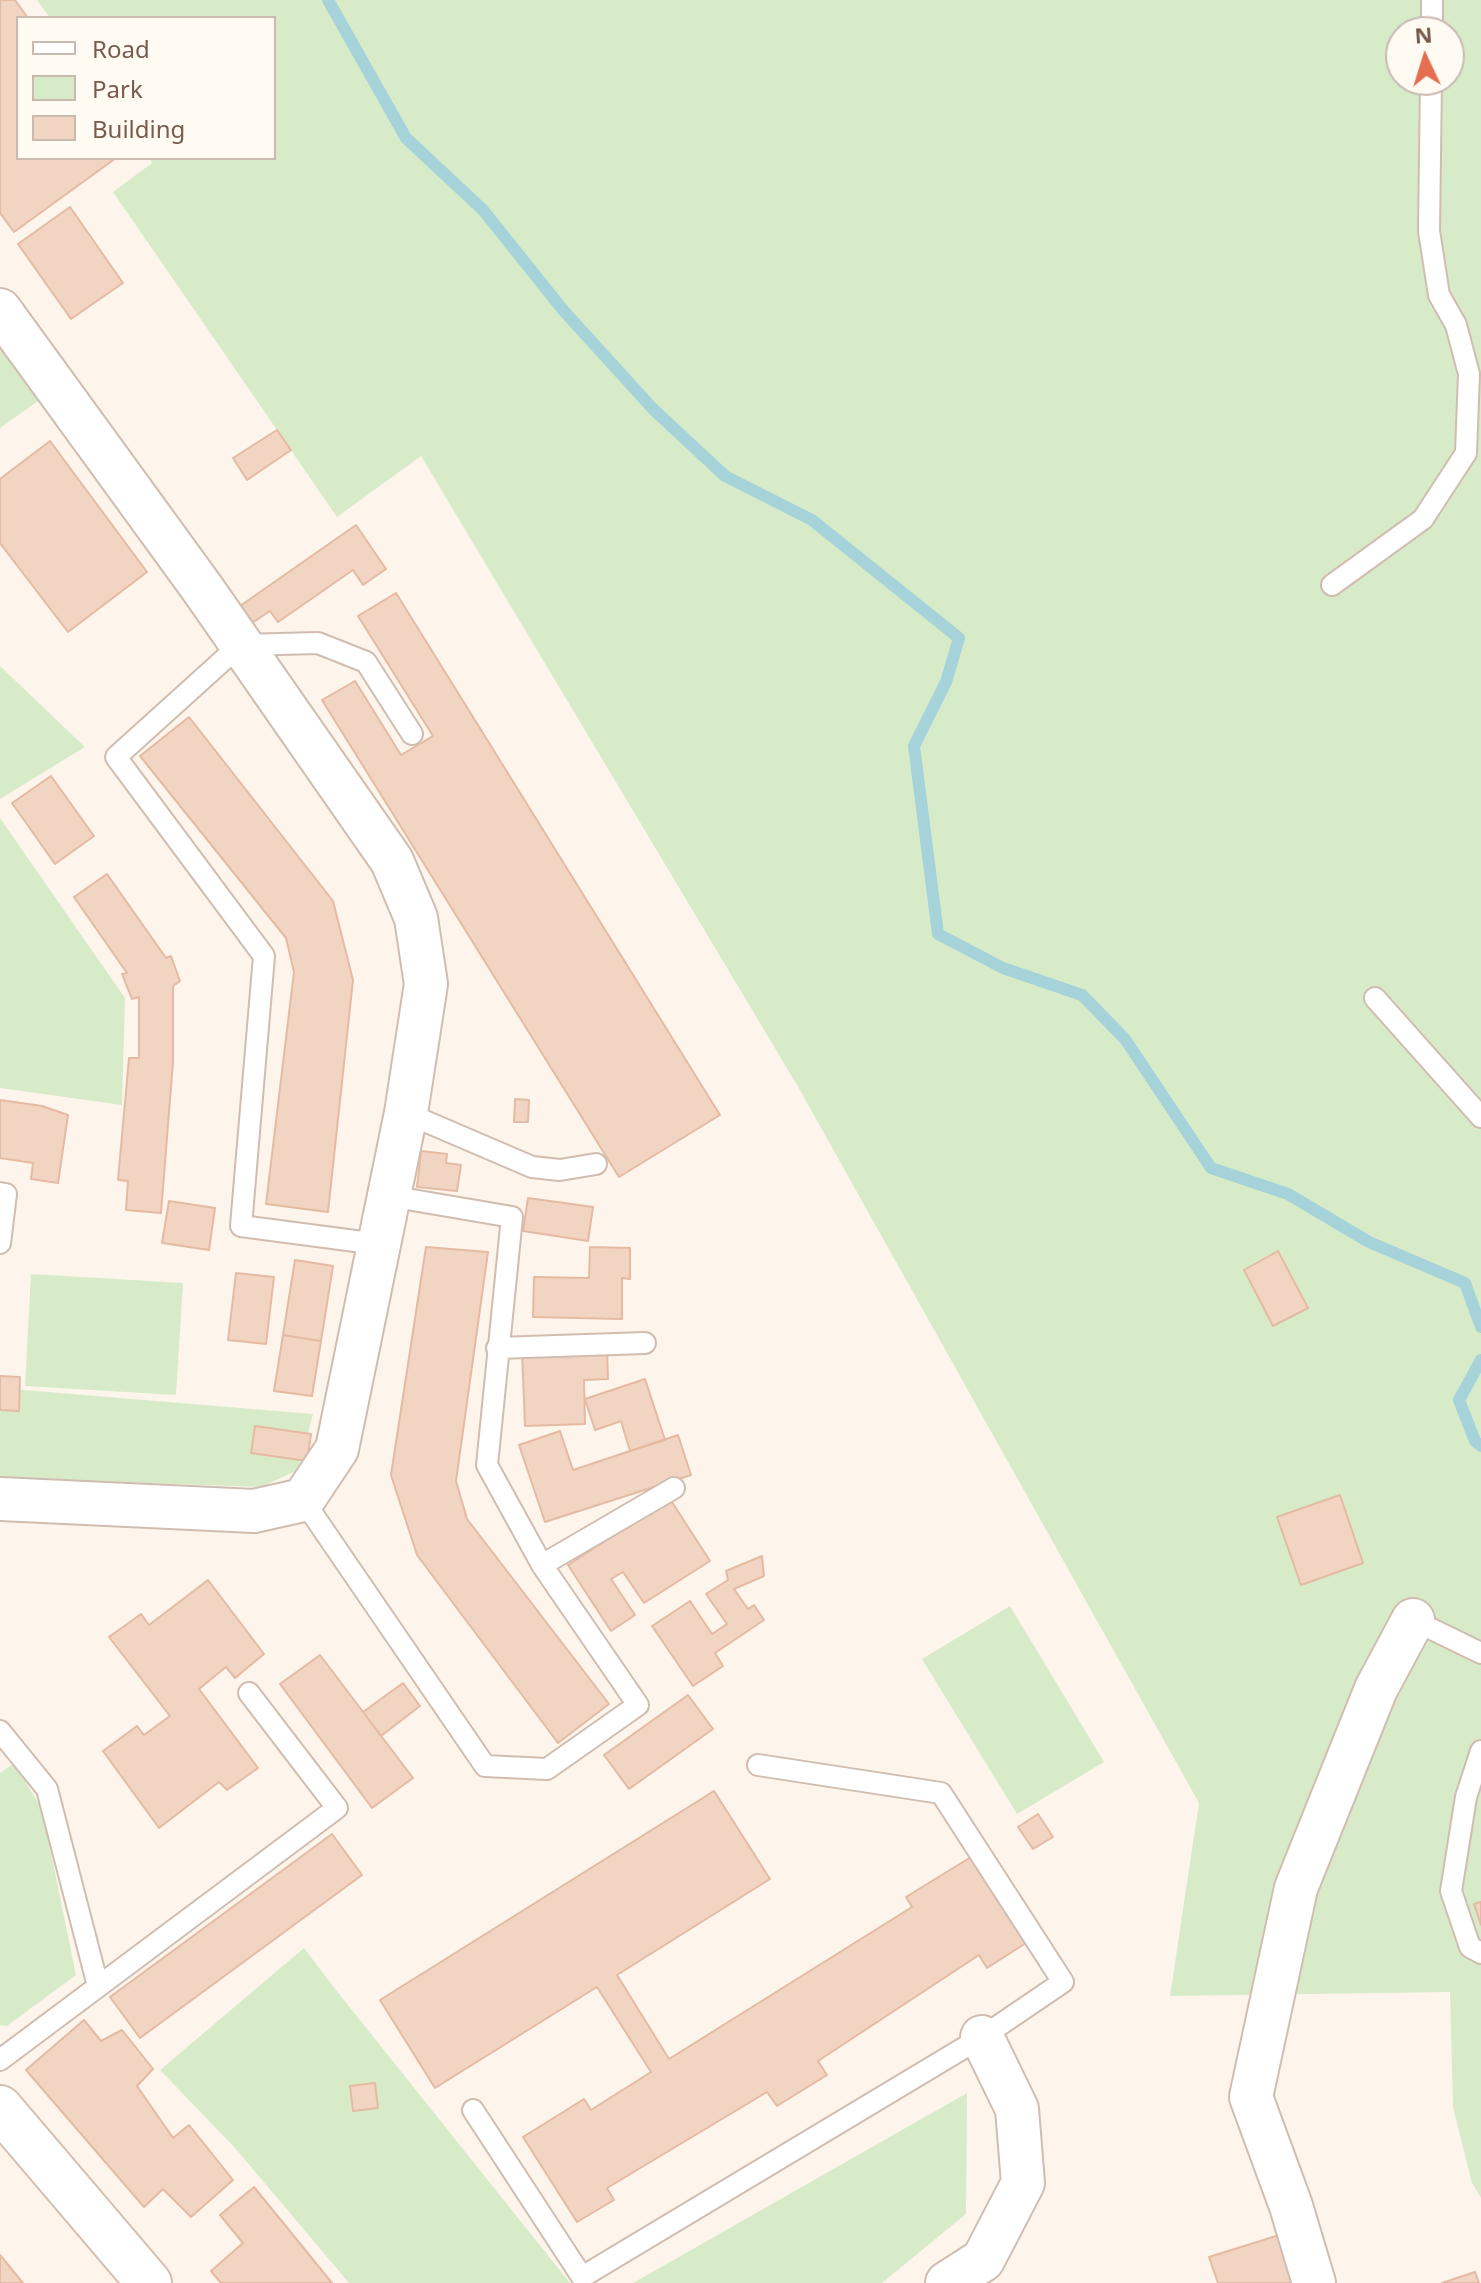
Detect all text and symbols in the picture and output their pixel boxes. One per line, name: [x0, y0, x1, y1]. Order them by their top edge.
legend: [16, 16, 276, 160]
north arrow: [1385, 16, 1465, 96]
text: N: [1413, 18, 1433, 50]
text: Road: [92, 32, 150, 65]
text: Park: [92, 72, 143, 105]
text: Building: [92, 112, 185, 145]

